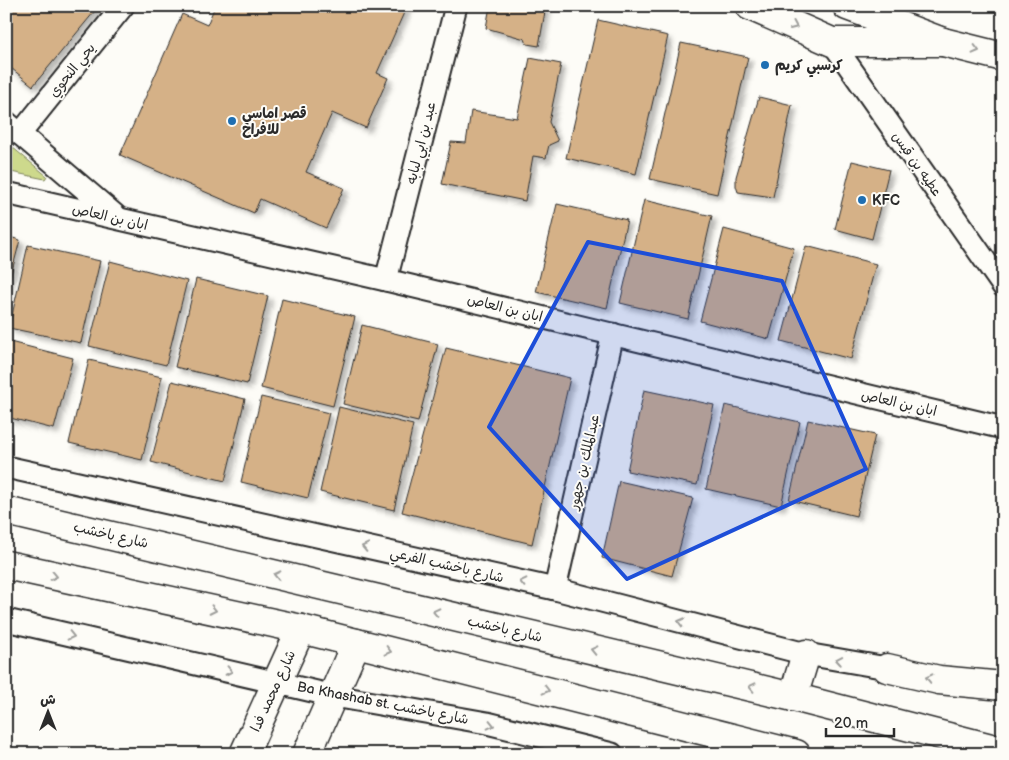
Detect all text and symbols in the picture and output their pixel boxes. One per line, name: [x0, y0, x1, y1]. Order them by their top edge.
one-way arrow: [789, 19, 798, 30]
street label: يحي النحوي: [45, 40, 102, 103]
one-way arrow: [971, 45, 979, 55]
place label: كرسبي كريم: [775, 57, 843, 78]
marker: كرسبي كريم: [759, 59, 771, 71]
street label: عبد بن ابي لبابه: [403, 100, 443, 187]
place label: قصر اماسي للافراح: [242, 105, 307, 138]
marker: قصر اماسي للافراح: [226, 115, 238, 127]
street label: عطيه بن قيس: [888, 128, 946, 200]
place label: KFC: [872, 192, 900, 209]
marker: KFC: [856, 194, 868, 206]
street label: ابان بن العاص: [71, 200, 149, 234]
street label: ابان بن العاص: [466, 290, 544, 326]
street label: ابان بن العاص: [860, 386, 938, 420]
street label: عبدالملك بن جهور: [565, 413, 604, 512]
street label: شارع باخشب: [72, 518, 150, 553]
one-way arrow: [360, 542, 369, 553]
street label: شارع باخشب الفرعي: [388, 544, 505, 590]
one-way arrow: [49, 570, 58, 580]
one-way arrow: [273, 570, 282, 581]
one-way arrow: [519, 577, 528, 588]
one-way arrow: [208, 604, 217, 615]
one-way arrow: [431, 607, 440, 618]
street label: شارع باخشب: [466, 612, 544, 647]
one-way arrow: [676, 617, 685, 628]
one-way arrow: [66, 630, 75, 641]
one-way arrow: [384, 645, 392, 655]
one-way arrow: [589, 645, 598, 656]
street label: شارع محمد فدا: [247, 648, 300, 735]
one-way arrow: [834, 655, 843, 665]
one-way arrow: [225, 666, 234, 676]
one-way arrow: [925, 673, 934, 684]
street label: Ba Khashab st. شارع باخشب: [296, 678, 470, 729]
one-way arrow: [747, 682, 756, 693]
one-way arrow: [541, 685, 549, 695]
north arrow: [22, 688, 72, 738]
text: ش: [40, 691, 56, 708]
scale bar: [826, 705, 894, 737]
text: 20 m: [834, 714, 868, 733]
one-way arrow: [487, 719, 496, 730]

